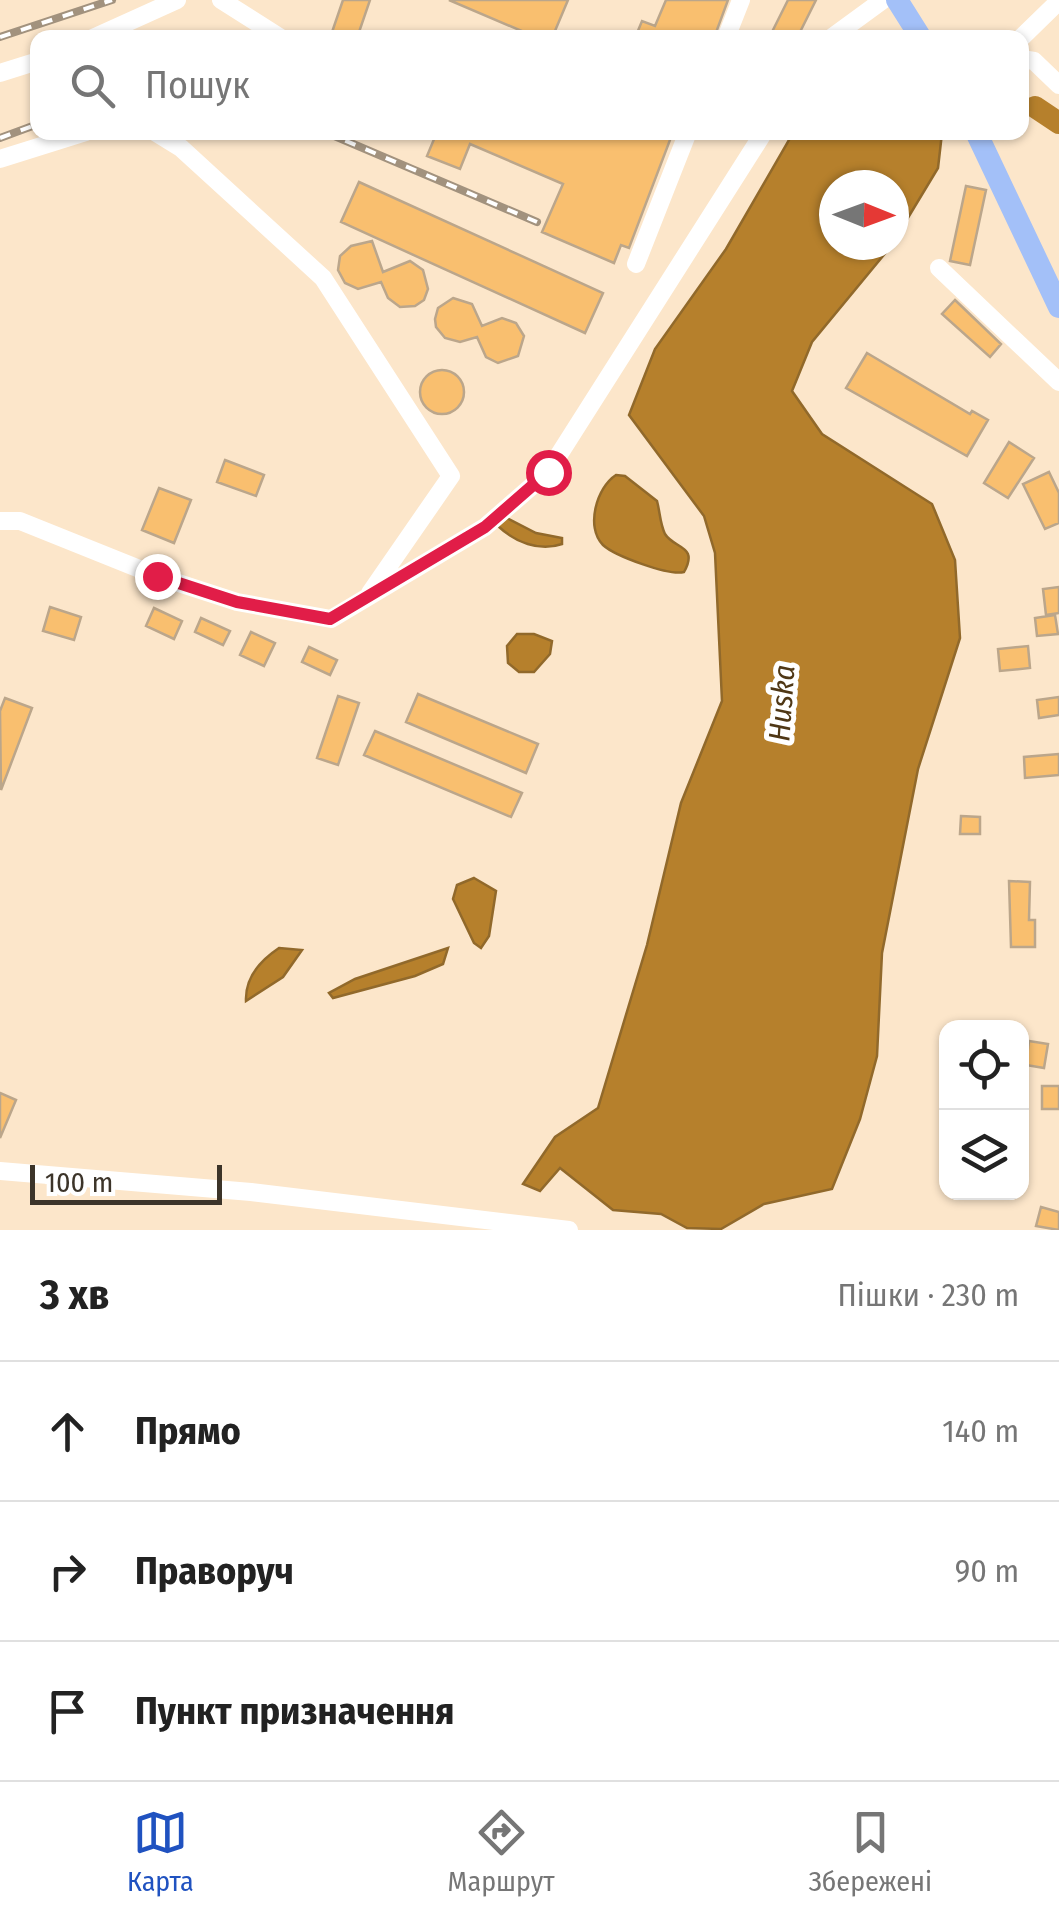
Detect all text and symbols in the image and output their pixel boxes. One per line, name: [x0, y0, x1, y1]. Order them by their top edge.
search box: [30, 30, 1029, 140]
icon: search: [65, 58, 120, 113]
text: Пошук: [145, 62, 250, 108]
north arrow: [819, 170, 909, 260]
route start: [526, 450, 572, 496]
route end: [135, 554, 181, 600]
water label: Huska: [761, 663, 803, 743]
map controls: [939, 1020, 1029, 1200]
button: locate: [939, 1020, 1029, 1110]
button: layers: [939, 1110, 1029, 1200]
scale bar: [30, 1160, 222, 1204]
text: 100 m: [45, 1166, 113, 1199]
text: 3 хв: [40, 1270, 110, 1320]
text: Пішки · 230 m: [837, 1276, 1019, 1314]
icon: ahead: [40, 1404, 95, 1459]
text: Прямо: [135, 1408, 241, 1454]
text: 140 m: [942, 1412, 1019, 1450]
icon: right: [40, 1544, 95, 1599]
text: Праворуч: [135, 1548, 294, 1594]
text: 90 m: [955, 1552, 1019, 1590]
icon: arrive: [40, 1684, 95, 1739]
text: Пункт призначення: [135, 1688, 454, 1734]
tab: Карта: [127, 1805, 194, 1898]
tab: Маршрут: [448, 1805, 555, 1898]
tab: Збережені: [808, 1805, 932, 1898]

